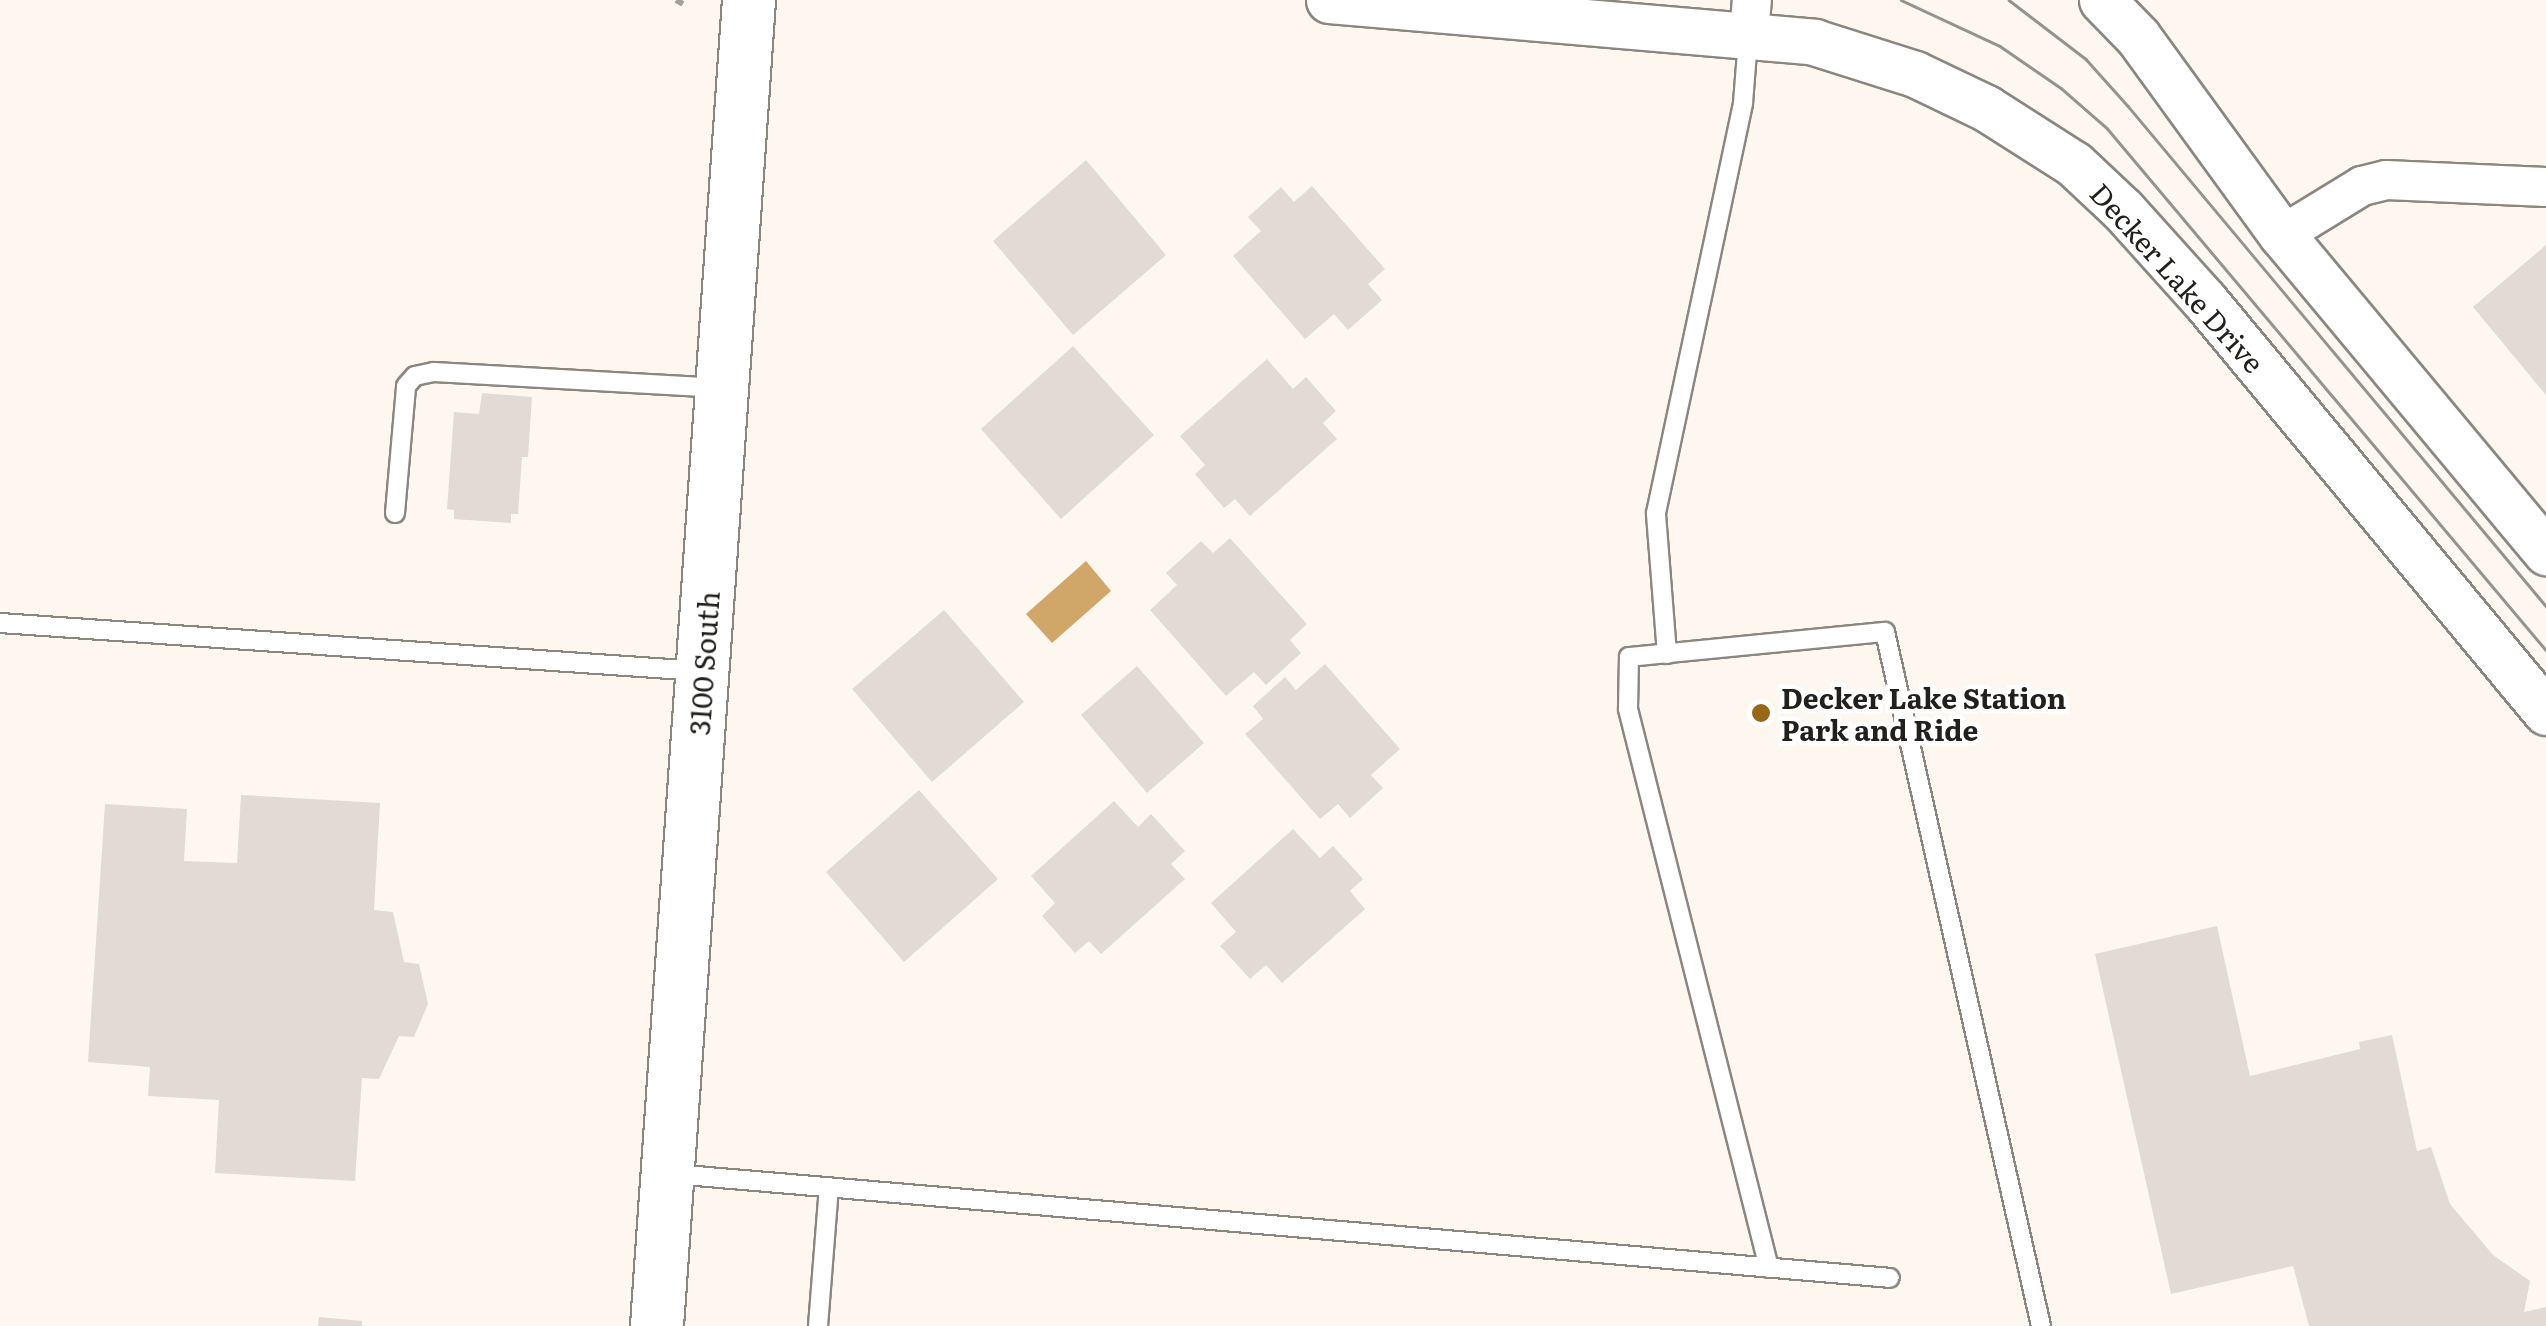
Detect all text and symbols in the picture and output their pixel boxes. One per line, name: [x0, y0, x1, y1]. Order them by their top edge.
street label: Decker Lake Drive: [2084, 175, 2272, 379]
street label: 3100 South: [681, 590, 725, 736]
place label: Decker Lake Station Park and Ride: [1781, 680, 2066, 746]
marker: Decker Lake Station Park and Ride: [1750, 702, 1772, 724]

